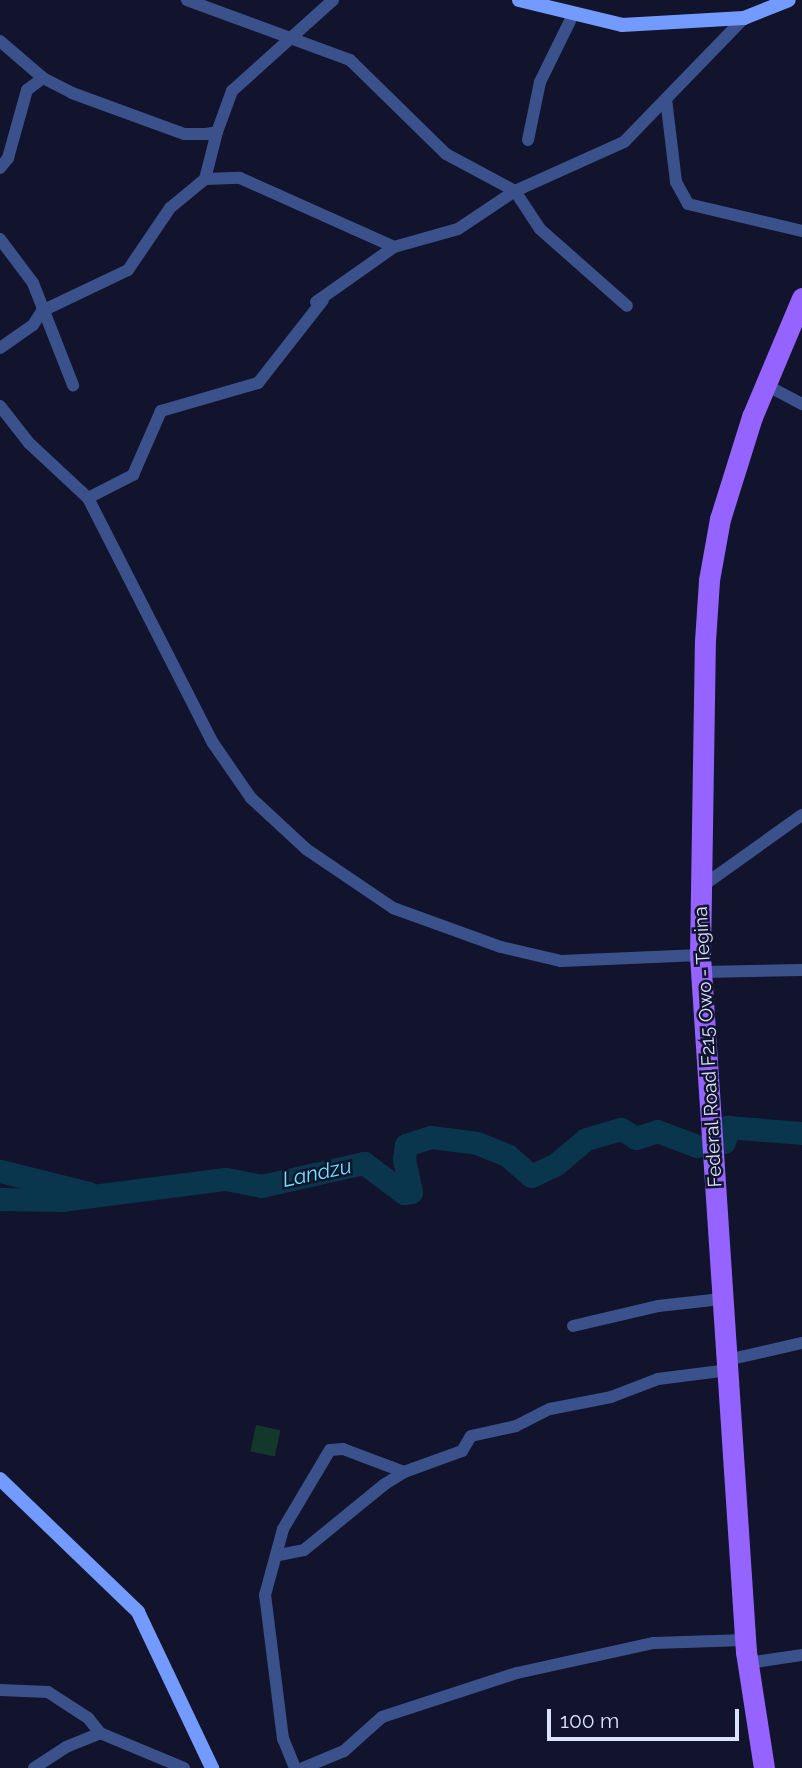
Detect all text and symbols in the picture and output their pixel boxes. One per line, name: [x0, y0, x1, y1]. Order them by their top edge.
street label: Federal Road F215 Owo - Tegina: [689, 905, 727, 1189]
water label: Landzu: [280, 1153, 354, 1193]
scale bar: [550, 1694, 742, 1738]
text: 100 m: [560, 1708, 619, 1733]

